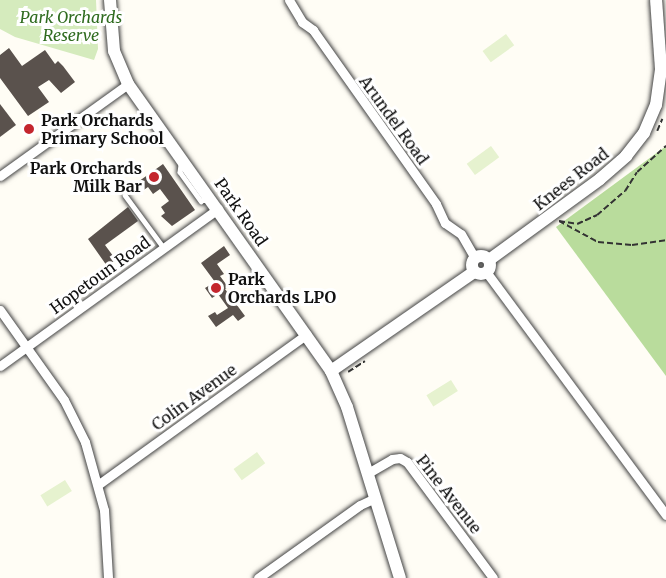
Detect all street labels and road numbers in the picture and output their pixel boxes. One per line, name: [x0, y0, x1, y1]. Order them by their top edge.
street label: Arundel Road: [355, 72, 433, 168]
street label: Knees Road: [530, 144, 612, 214]
street label: Park Road: [211, 174, 271, 250]
street label: Hopetoun Road: [46, 232, 154, 318]
street label: Colin Avenue: [148, 360, 240, 434]
street label: Pine Avenue: [412, 451, 486, 537]

